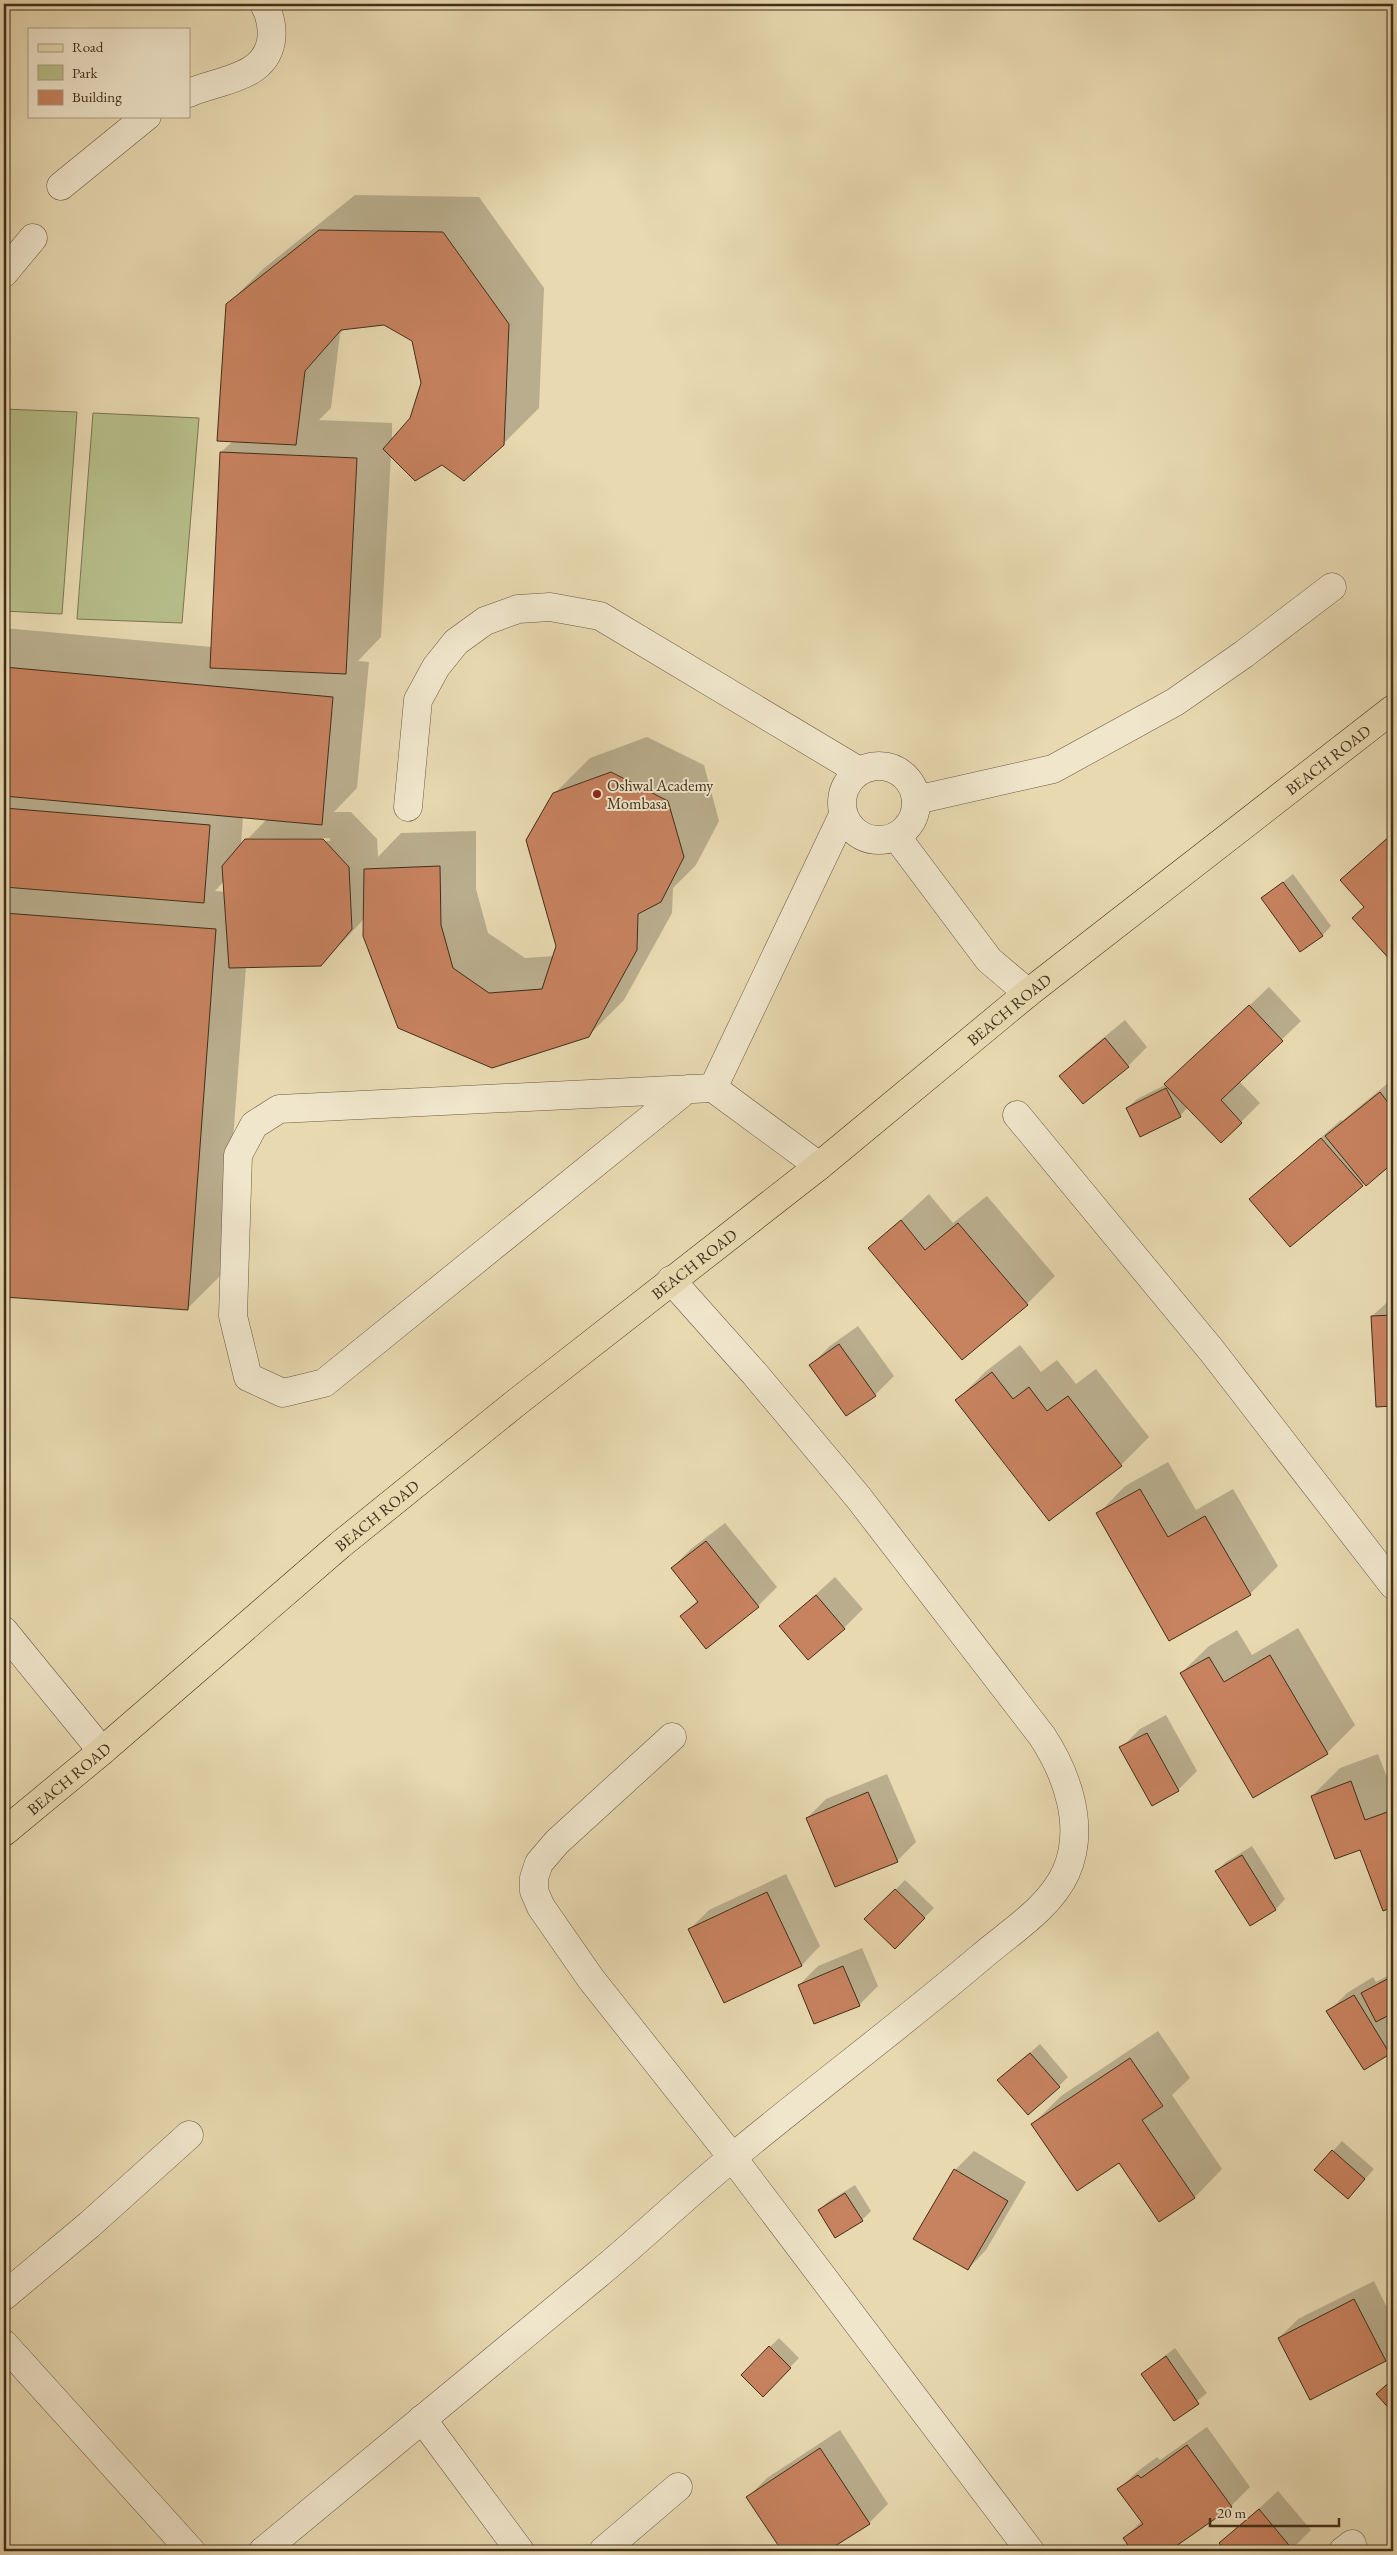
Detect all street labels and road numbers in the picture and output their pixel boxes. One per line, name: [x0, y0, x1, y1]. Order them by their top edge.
street label: BEACH ROAD: [1281, 720, 1375, 800]
street label: BEACH ROAD: [963, 969, 1056, 1050]
street label: BEACH ROAD: [647, 1224, 741, 1304]
street label: BEACH ROAD: [330, 1475, 424, 1556]
street label: BEACH ROAD: [23, 1738, 115, 1820]

